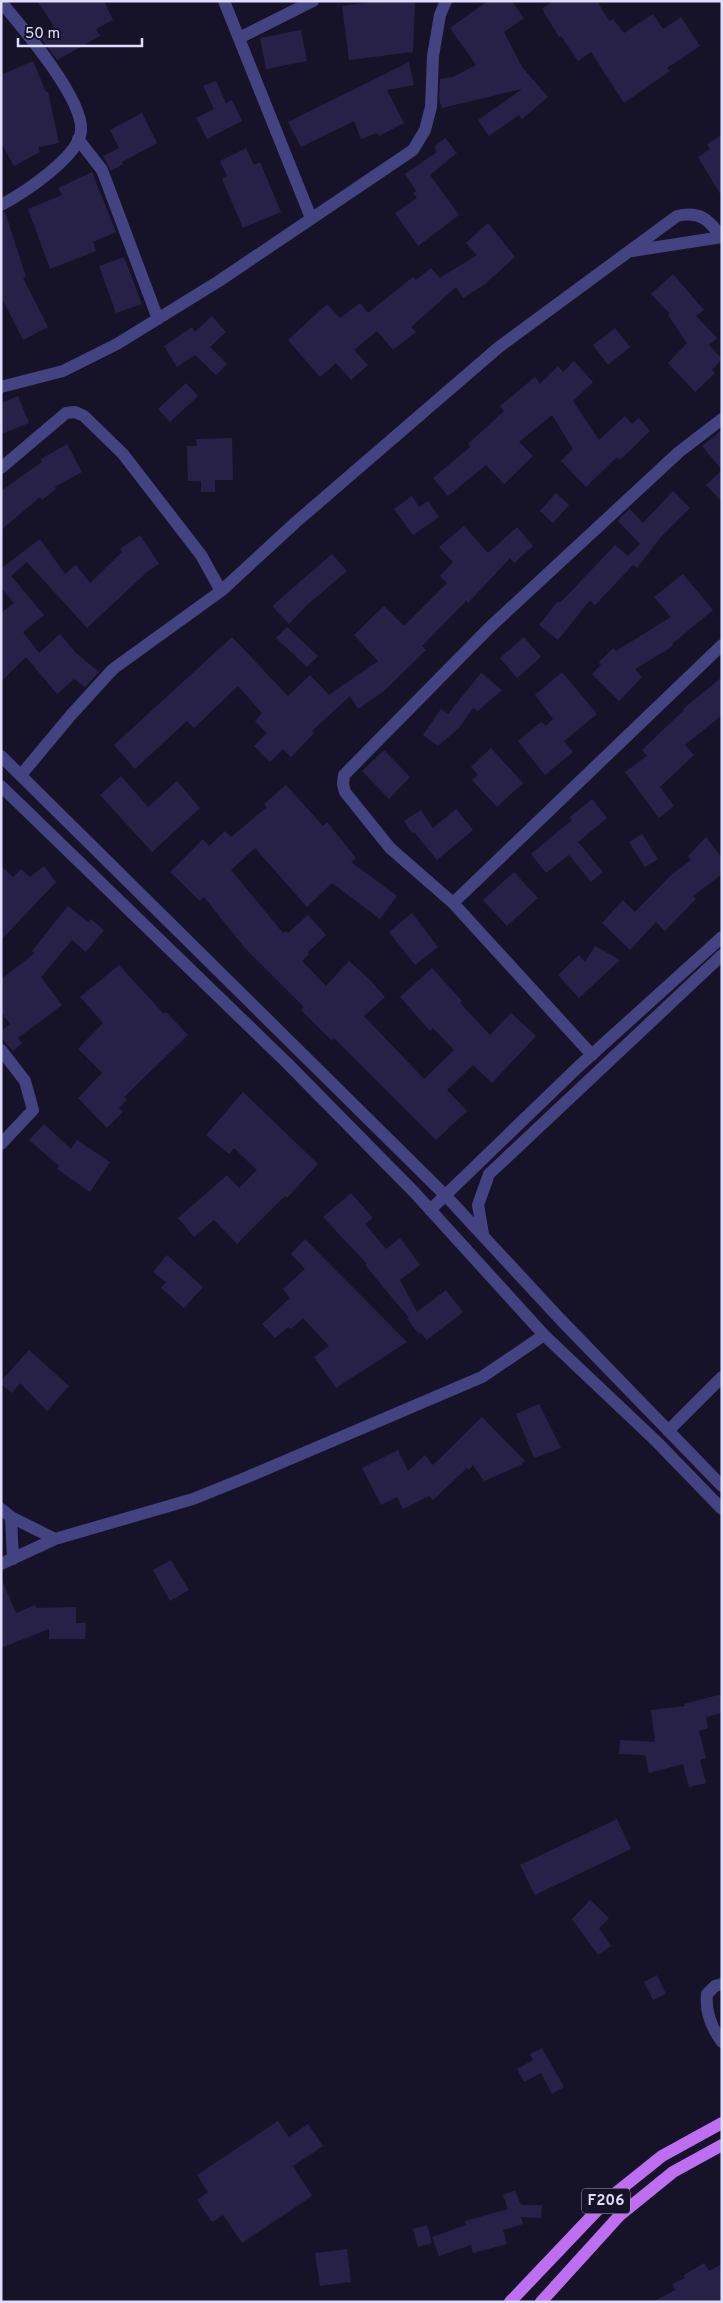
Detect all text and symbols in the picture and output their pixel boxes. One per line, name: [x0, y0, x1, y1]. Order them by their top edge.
scale bar: [18, 15, 141, 47]
text: 50 m: [25, 25, 60, 44]
road number: F206: [582, 2188, 630, 2214]

